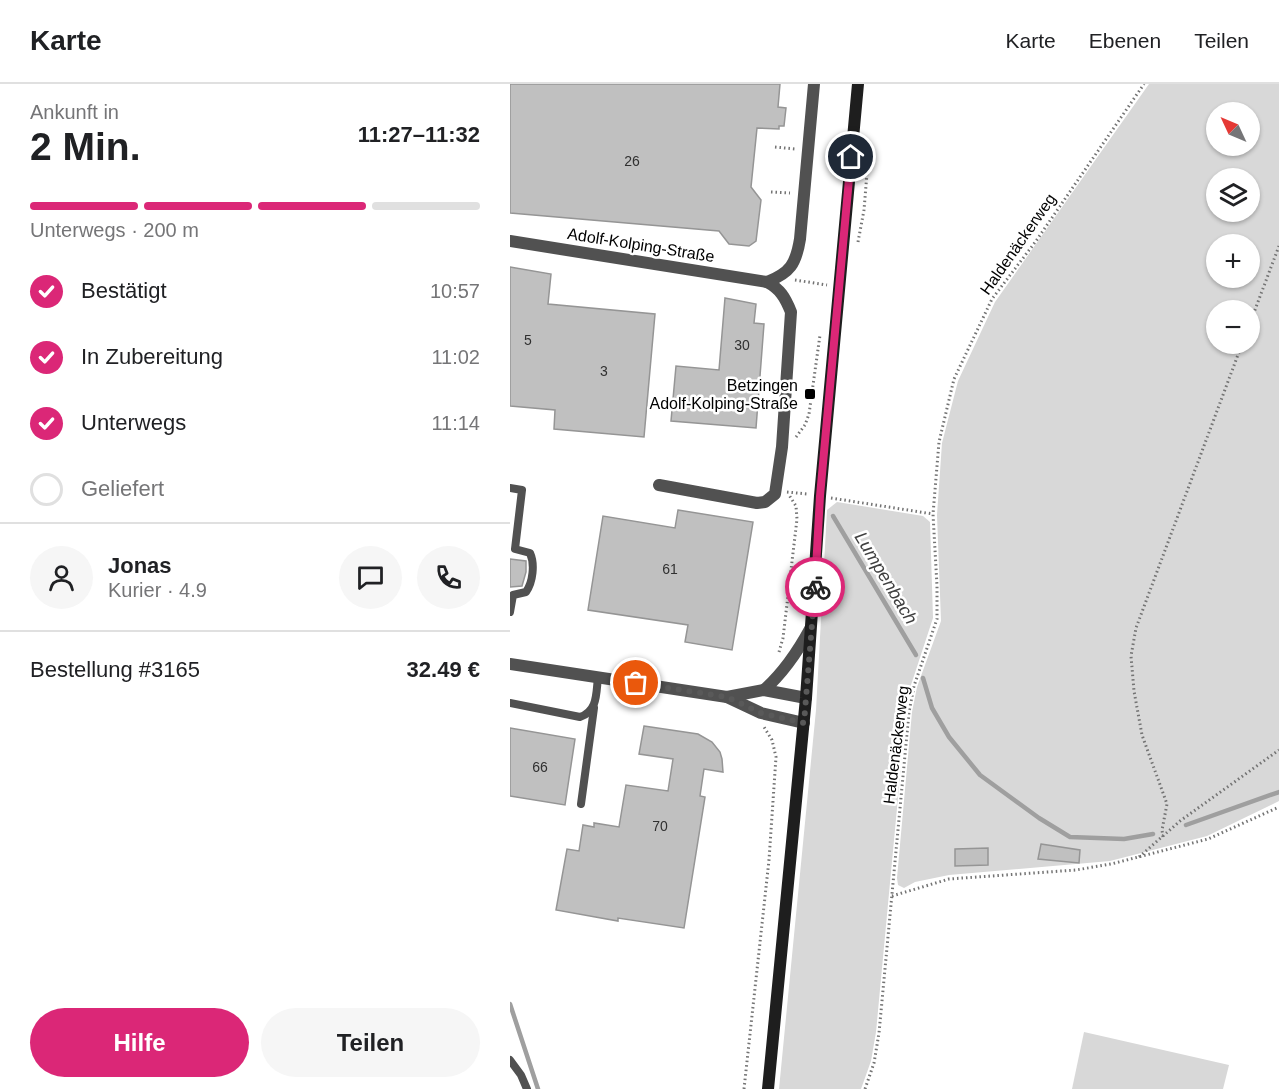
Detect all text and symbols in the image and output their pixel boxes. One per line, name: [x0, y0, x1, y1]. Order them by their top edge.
text: Karte: [30, 25, 102, 56]
text: Karte: [1006, 29, 1056, 52]
text: Ebenen: [1089, 29, 1161, 52]
text: Teilen: [1194, 29, 1249, 52]
text: Ankunft in: [30, 101, 119, 123]
north arrow: [1206, 102, 1260, 156]
map controls: [1206, 102, 1260, 354]
text: 11:27–11:32: [358, 122, 480, 147]
text: 2 Min.: [30, 125, 141, 168]
pin: [825, 131, 876, 182]
icon: home: [834, 140, 867, 173]
house number: 26: [624, 153, 640, 169]
button: layers: [1206, 168, 1260, 222]
street label: Haldenäckerweg: [977, 190, 1059, 298]
text: Unterwegs · 200 m: [30, 219, 199, 241]
street label: Adolf-Kolping-Straße: [566, 225, 716, 265]
button: +: [1206, 234, 1260, 288]
icon: check: [30, 275, 63, 308]
text: Bestätigt: [81, 278, 167, 303]
text: 10:57: [430, 280, 480, 302]
button: −: [1206, 300, 1260, 354]
house number: 5: [524, 332, 532, 348]
house number: 30: [734, 337, 750, 353]
icon: check: [30, 341, 63, 374]
text: In Zubereitung: [81, 344, 223, 369]
text: 11:02: [431, 346, 480, 368]
house number: 3: [600, 363, 608, 379]
place label: Betzingen Adolf-Kolping-Straße: [649, 377, 798, 412]
marker: Betzingen Adolf-Kolping-Straße: [803, 387, 817, 401]
icon: check: [30, 407, 63, 440]
text: Unterwegs: [81, 410, 186, 435]
text: 11:14: [431, 412, 480, 434]
text: Geliefert: [81, 476, 164, 501]
water label: Lumpenbach: [851, 528, 921, 628]
button: person: [30, 546, 93, 609]
button: chat: [339, 546, 402, 609]
button: phone: [417, 546, 480, 609]
text: Jonas: [108, 553, 172, 578]
courier: [785, 557, 845, 617]
house number: 61: [662, 561, 678, 577]
icon: bike: [799, 571, 832, 604]
text: Kurier · 4.9: [108, 579, 207, 601]
text: Bestellung #3165: [30, 657, 200, 682]
text: 32.49 €: [407, 657, 480, 682]
pin: [610, 657, 661, 708]
icon: bag: [619, 666, 652, 699]
street label: Haldenäckerweg: [880, 685, 912, 805]
house number: 66: [532, 759, 548, 775]
house number: 70: [652, 818, 668, 834]
button: Hilfe: [30, 1008, 249, 1077]
button: Teilen: [261, 1008, 480, 1077]

